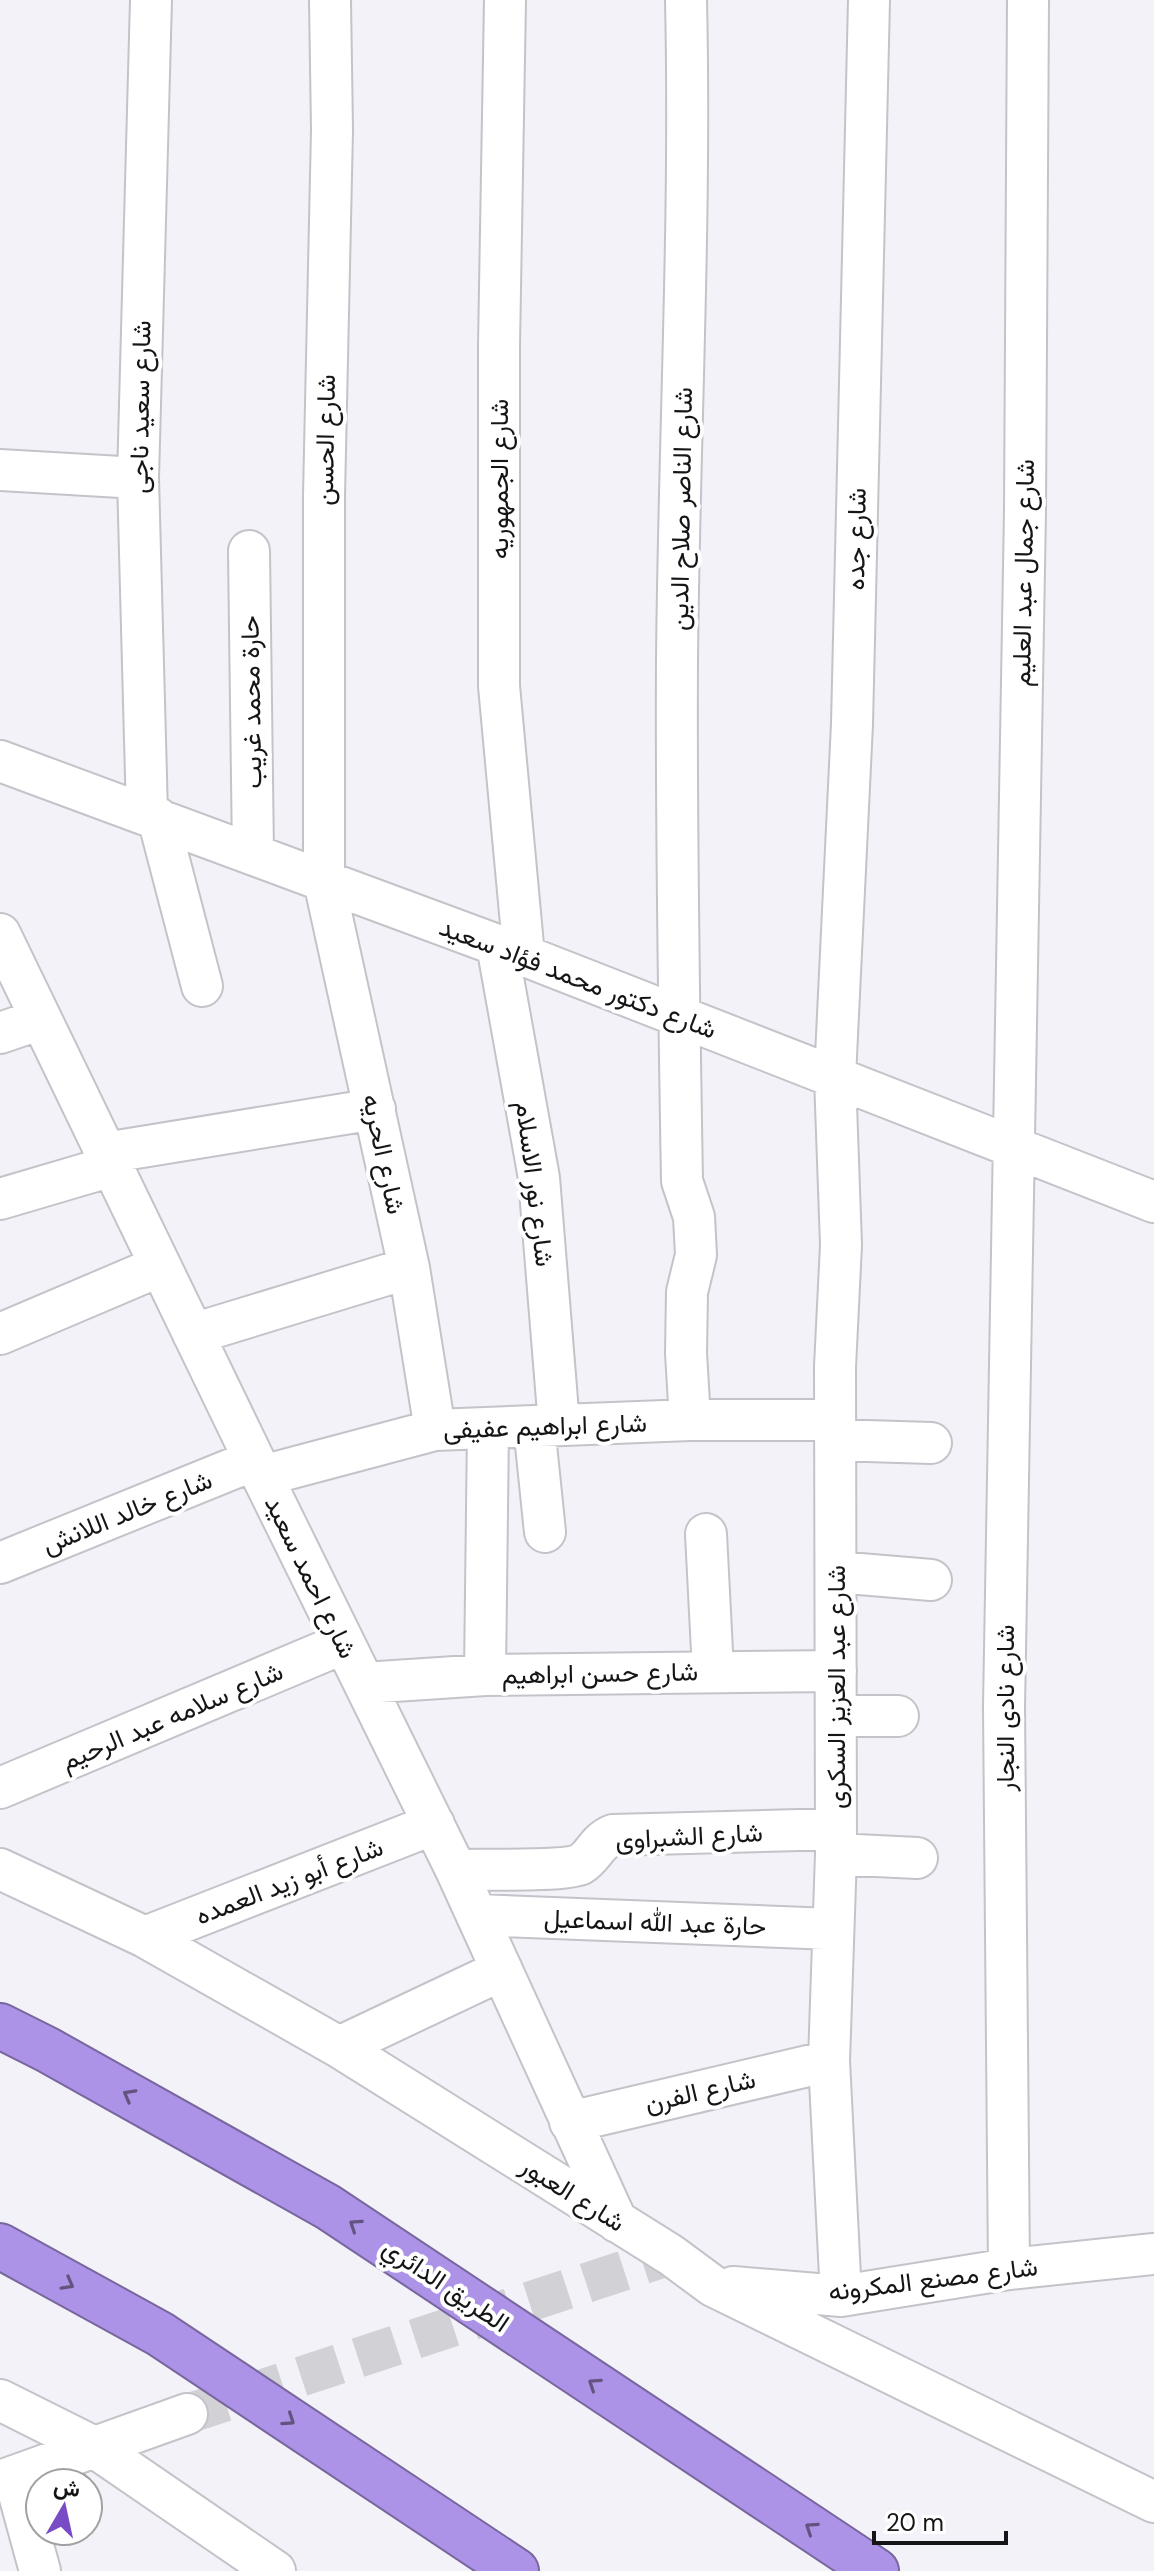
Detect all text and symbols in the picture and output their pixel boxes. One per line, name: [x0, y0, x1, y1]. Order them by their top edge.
street label: شارع سعيد ناجى: [121, 320, 160, 494]
street label: شارع الحسن: [307, 374, 344, 506]
street label: شارع الناصر صلاح الدين: [662, 387, 701, 631]
street label: شارع الجمهوريه: [482, 399, 517, 559]
street label: شارع جمال عبد العليم: [1004, 459, 1043, 687]
street label: شارع جده: [838, 487, 875, 591]
street label: حارة محمد غريب: [232, 615, 270, 789]
street label: شارع دكتور محمد فؤاد سعيد: [434, 909, 721, 1048]
street label: شارع الحريه: [354, 1091, 413, 1217]
street label: شارع نور الاسلام: [507, 1099, 562, 1269]
street label: شارع ابراهيم عفيفى: [443, 1405, 647, 1448]
street label: شارع خالد اللانش: [37, 1462, 217, 1562]
street label: شارع احمد سعيد: [256, 1490, 365, 1664]
street label: شارع عبد العزيز السكرى: [819, 1565, 854, 1809]
street label: شارع نادى النجار: [988, 1625, 1023, 1792]
street label: شارع سلامه عبد الرحيم: [56, 1654, 288, 1779]
street label: شارع حسن ابراهيم: [502, 1654, 698, 1693]
street label: شارع الشبراوى: [614, 1815, 764, 1858]
street label: شارع أبو زيد العمده: [190, 1830, 388, 1933]
street label: حارة عبد الله اسماعيل: [543, 1901, 767, 1943]
street label: شارع الفرن: [641, 2062, 759, 2121]
one-way arrow: [123, 2090, 137, 2105]
street label: شارع العبور: [513, 2148, 632, 2240]
one-way arrow: [349, 2219, 363, 2234]
street label: الطريق الدائري: [374, 2230, 516, 2343]
street label: شارع مصنع المكرونه: [826, 2249, 1040, 2310]
one-way arrow: [60, 2274, 74, 2290]
one-way arrow: [589, 2379, 603, 2394]
one-way arrow: [281, 2411, 295, 2426]
north arrow: [24, 2467, 104, 2547]
text: ش: [52, 2471, 82, 2504]
scale bar: [874, 2495, 1006, 2545]
text: 20 m: [886, 2507, 944, 2538]
one-way arrow: [805, 2523, 820, 2538]

